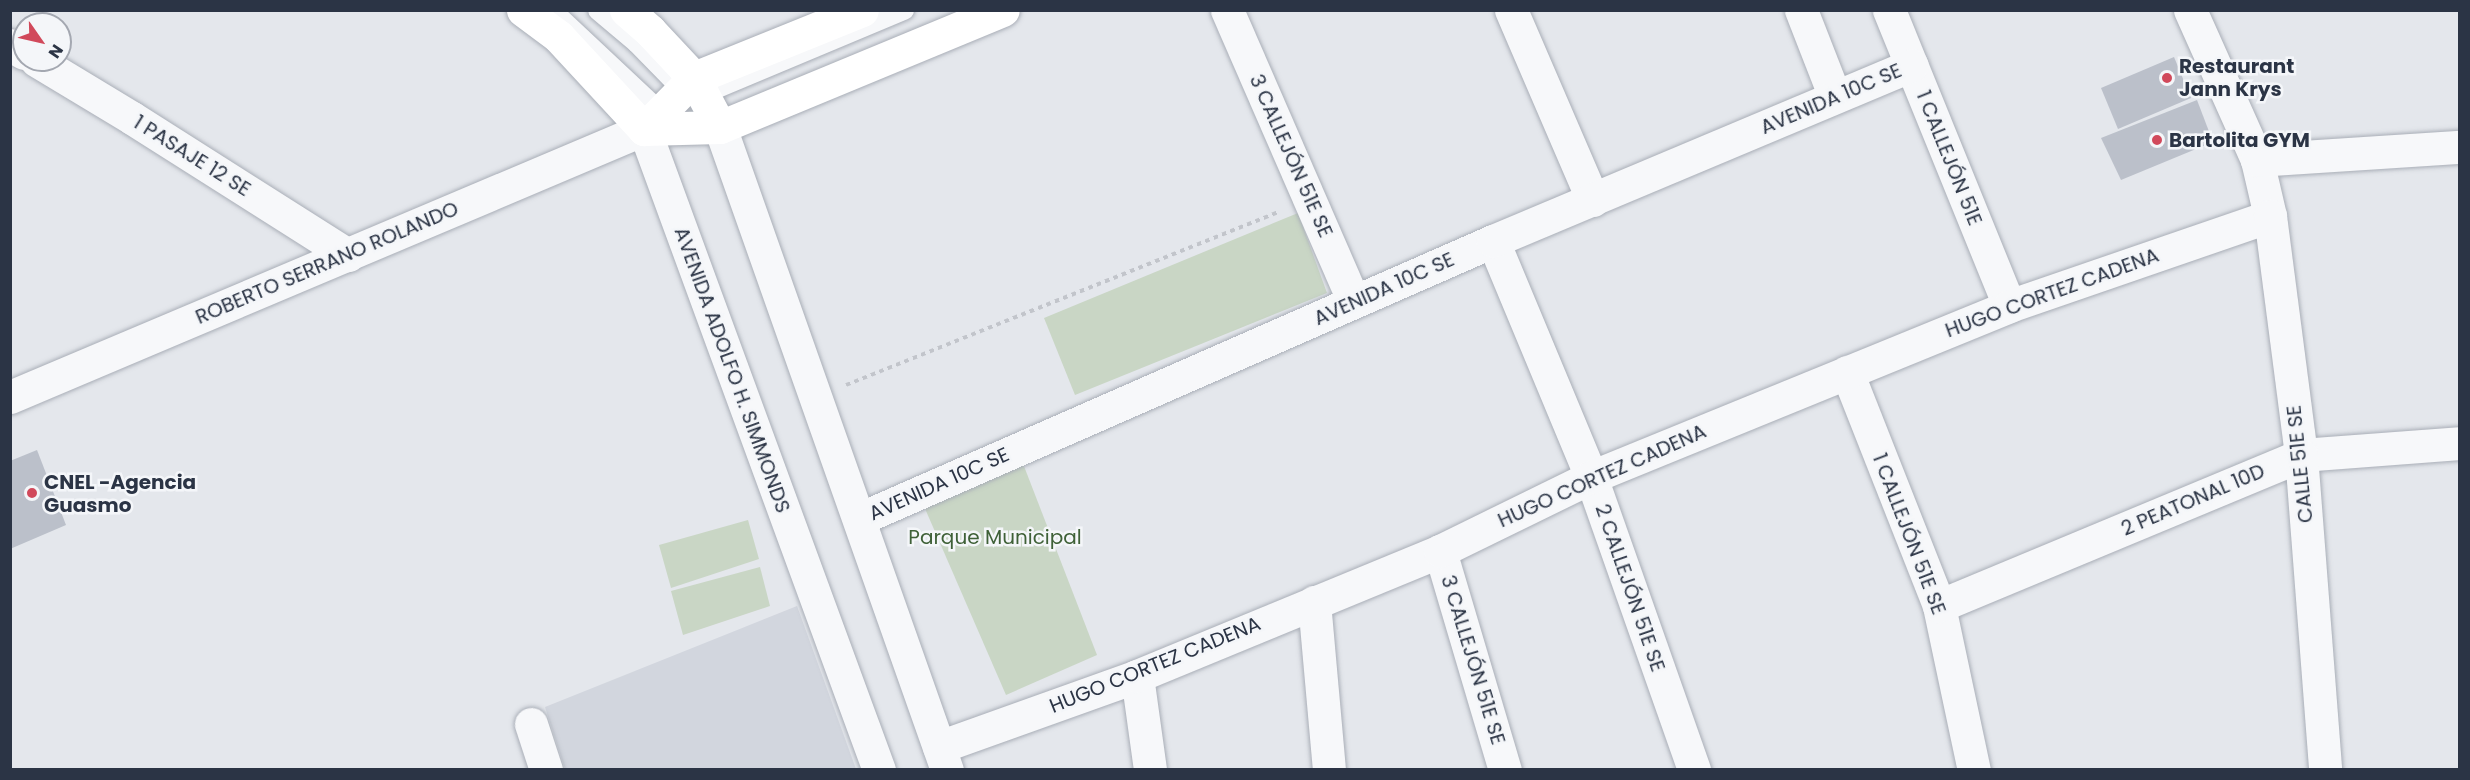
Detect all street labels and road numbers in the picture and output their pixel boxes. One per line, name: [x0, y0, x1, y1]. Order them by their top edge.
street label: AVENIDA 10C SE: [1757, 58, 1905, 140]
street label: 3 CALLEJÓN 51E SE: [1244, 71, 1338, 241]
street label: 1 CALLEJÓN 51E: [1911, 87, 1987, 229]
street label: 1 PASAJE 12 SE: [129, 110, 255, 202]
street label: ROBERTO SERRANO ROLANDO: [192, 197, 462, 329]
street label: AVENIDA ADOLFO H. SIMMONDS: [669, 224, 795, 516]
street label: HUGO CORTEZ CADENA: [1942, 243, 2162, 343]
street label: AVENIDA 10C SE: [1310, 247, 1458, 331]
street label: CALLE 51E SE: [2282, 404, 2318, 524]
street label: HUGO CORTEZ CADENA: [1494, 419, 1710, 533]
street label: AVENIDA 10C SE: [865, 442, 1013, 526]
street label: 1 CALLEJÓN 51E SE: [1867, 450, 1951, 618]
street label: 2 PEATONAL 10D: [2118, 459, 2268, 541]
street label: 2 CALLEJÓN 51E SE: [1590, 501, 1670, 675]
street label: 3 CALLEJÓN 51E SE: [1436, 572, 1510, 748]
street label: HUGO CORTEZ CADENA: [1046, 612, 1264, 718]

